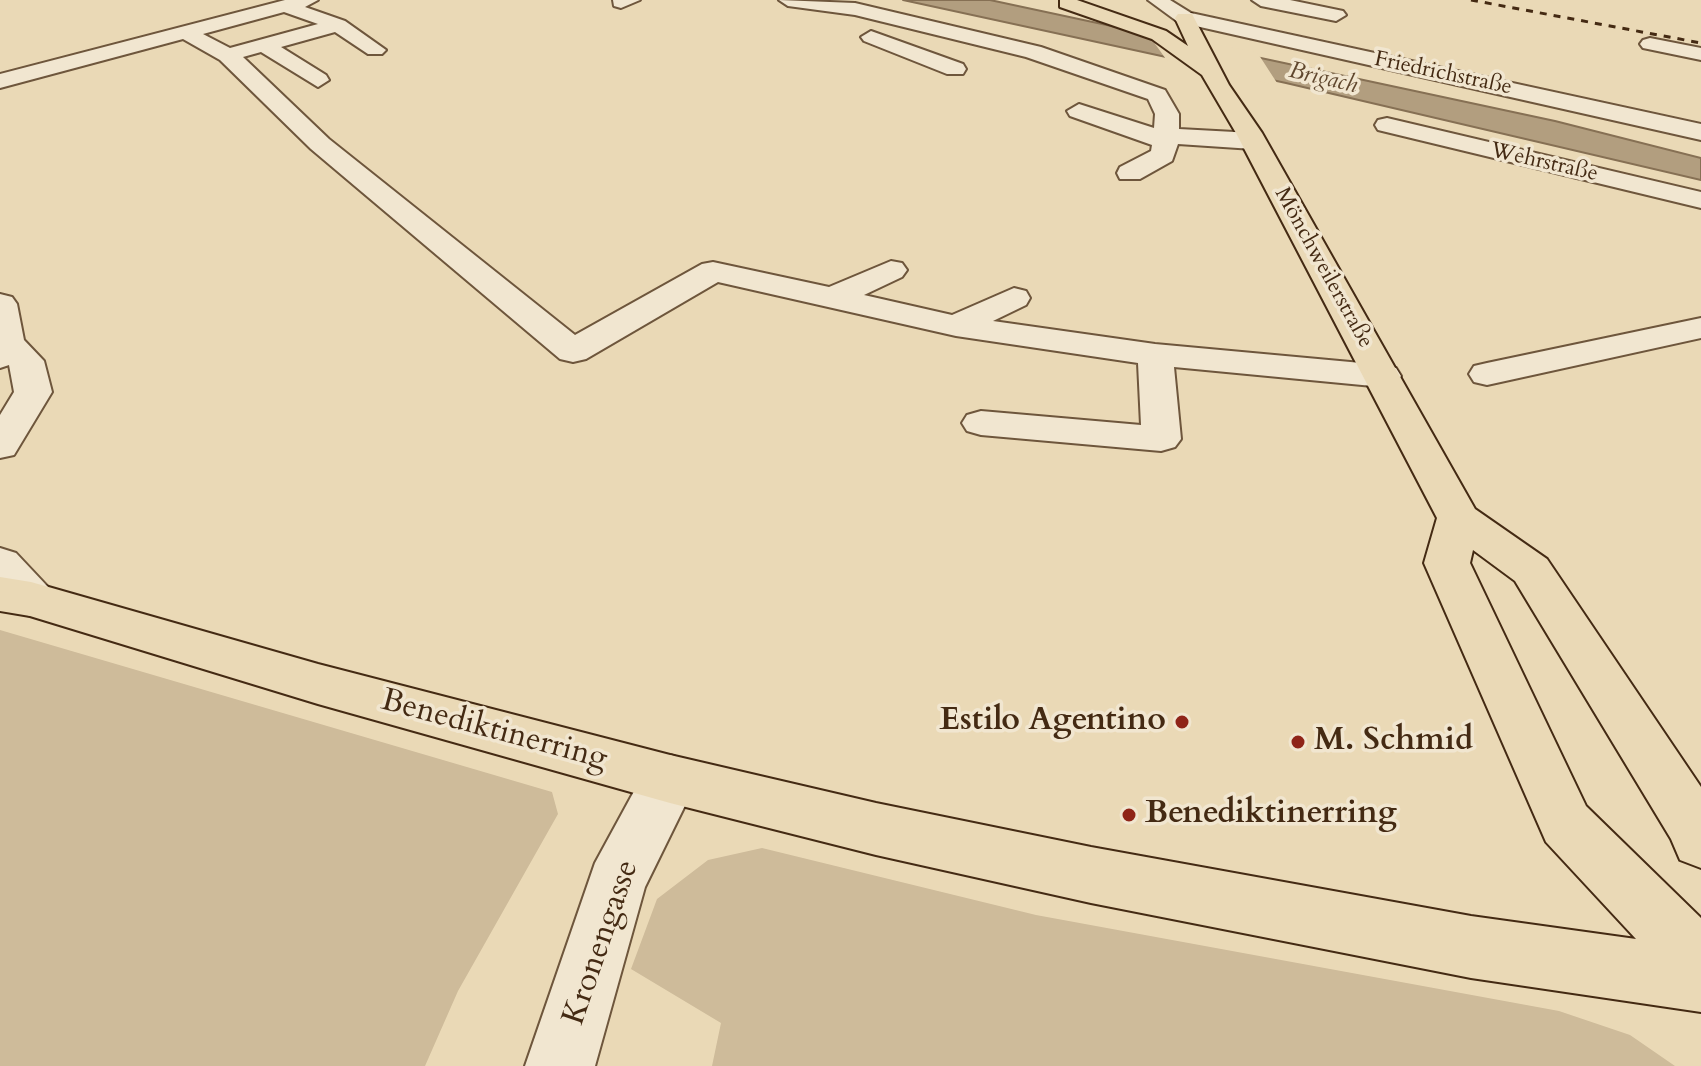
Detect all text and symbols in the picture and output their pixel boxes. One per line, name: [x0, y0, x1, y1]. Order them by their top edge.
street label: Friedrichstraße: [1372, 47, 1514, 101]
water label: Brigach: [1286, 57, 1360, 101]
street label: Wehrstraße: [1488, 138, 1600, 188]
street label: Mönchweilerstraße: [1268, 183, 1378, 353]
street label: Benediktinerring: [377, 682, 611, 780]
place label: Estilo Agentino: [940, 703, 1166, 741]
marker: Estilo Agentino: [1173, 713, 1191, 731]
place label: M. Schmid: [1314, 723, 1473, 761]
marker: M. Schmid: [1289, 733, 1307, 751]
place label: Benediktinerring: [1145, 796, 1397, 834]
marker: Benediktinerring: [1120, 806, 1138, 824]
street label: Kronengasse: [556, 856, 648, 1030]

